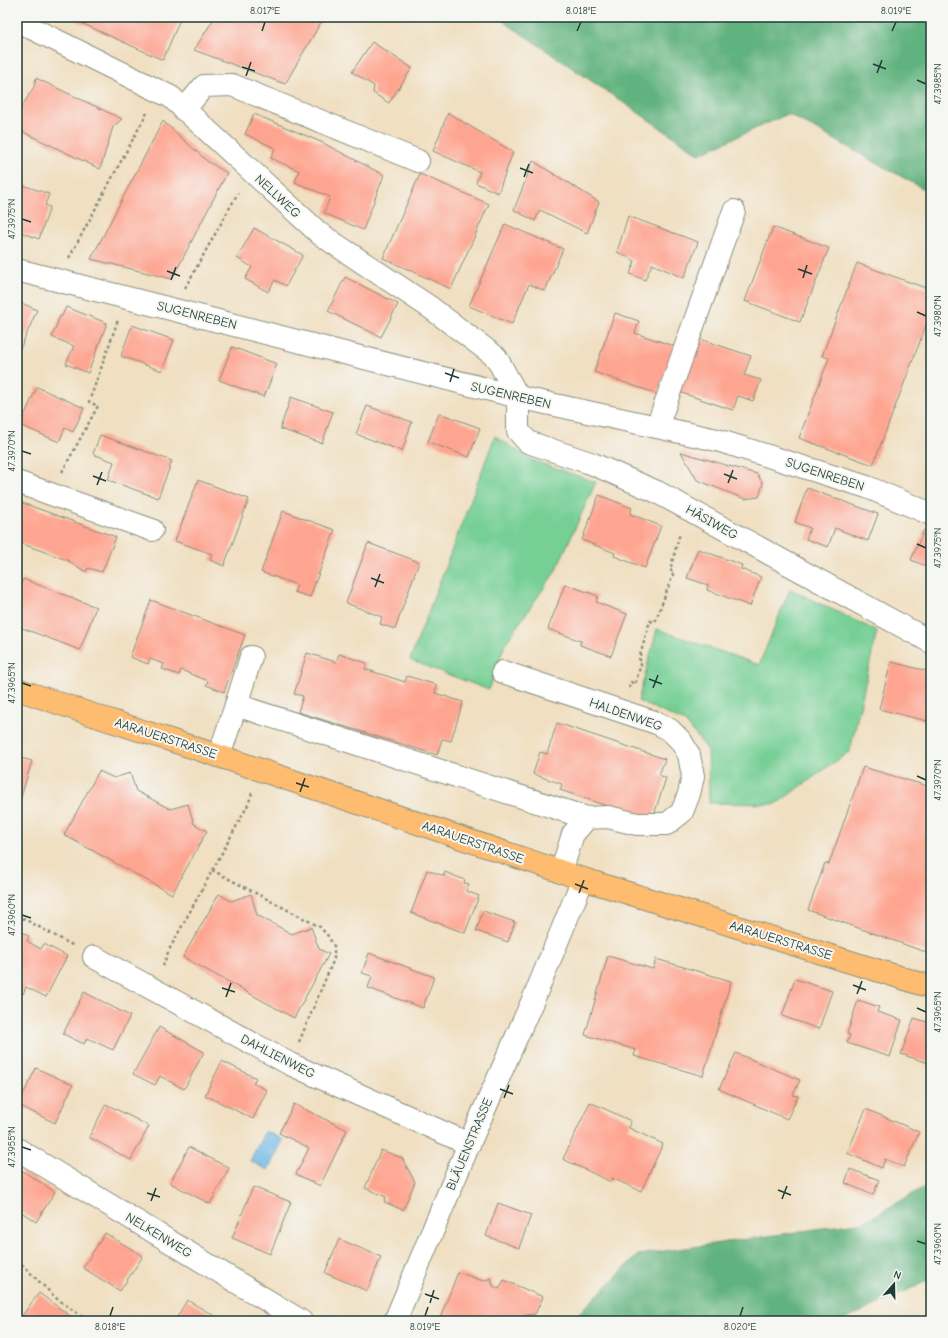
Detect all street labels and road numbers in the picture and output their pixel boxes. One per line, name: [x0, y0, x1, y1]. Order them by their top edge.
street label: NELLWEG: [252, 171, 304, 221]
street label: SUGENREBEN: [155, 298, 239, 332]
street label: SUGENREBEN: [469, 378, 553, 412]
street label: SUGENREBEN: [784, 454, 866, 494]
street label: HÄSIWEG: [683, 501, 741, 543]
street label: HALDENWEG: [587, 694, 665, 734]
street label: AARAUERSTRASSE: [113, 714, 219, 762]
street label: AARAUERSTRASSE: [420, 818, 526, 866]
street label: AARAUERSTRASSE: [728, 917, 834, 963]
street label: DAHLIENWEG: [238, 1031, 318, 1081]
street label: BLÄUENSTRASSE: [442, 1095, 495, 1192]
street label: NELKENWEG: [123, 1209, 195, 1261]

